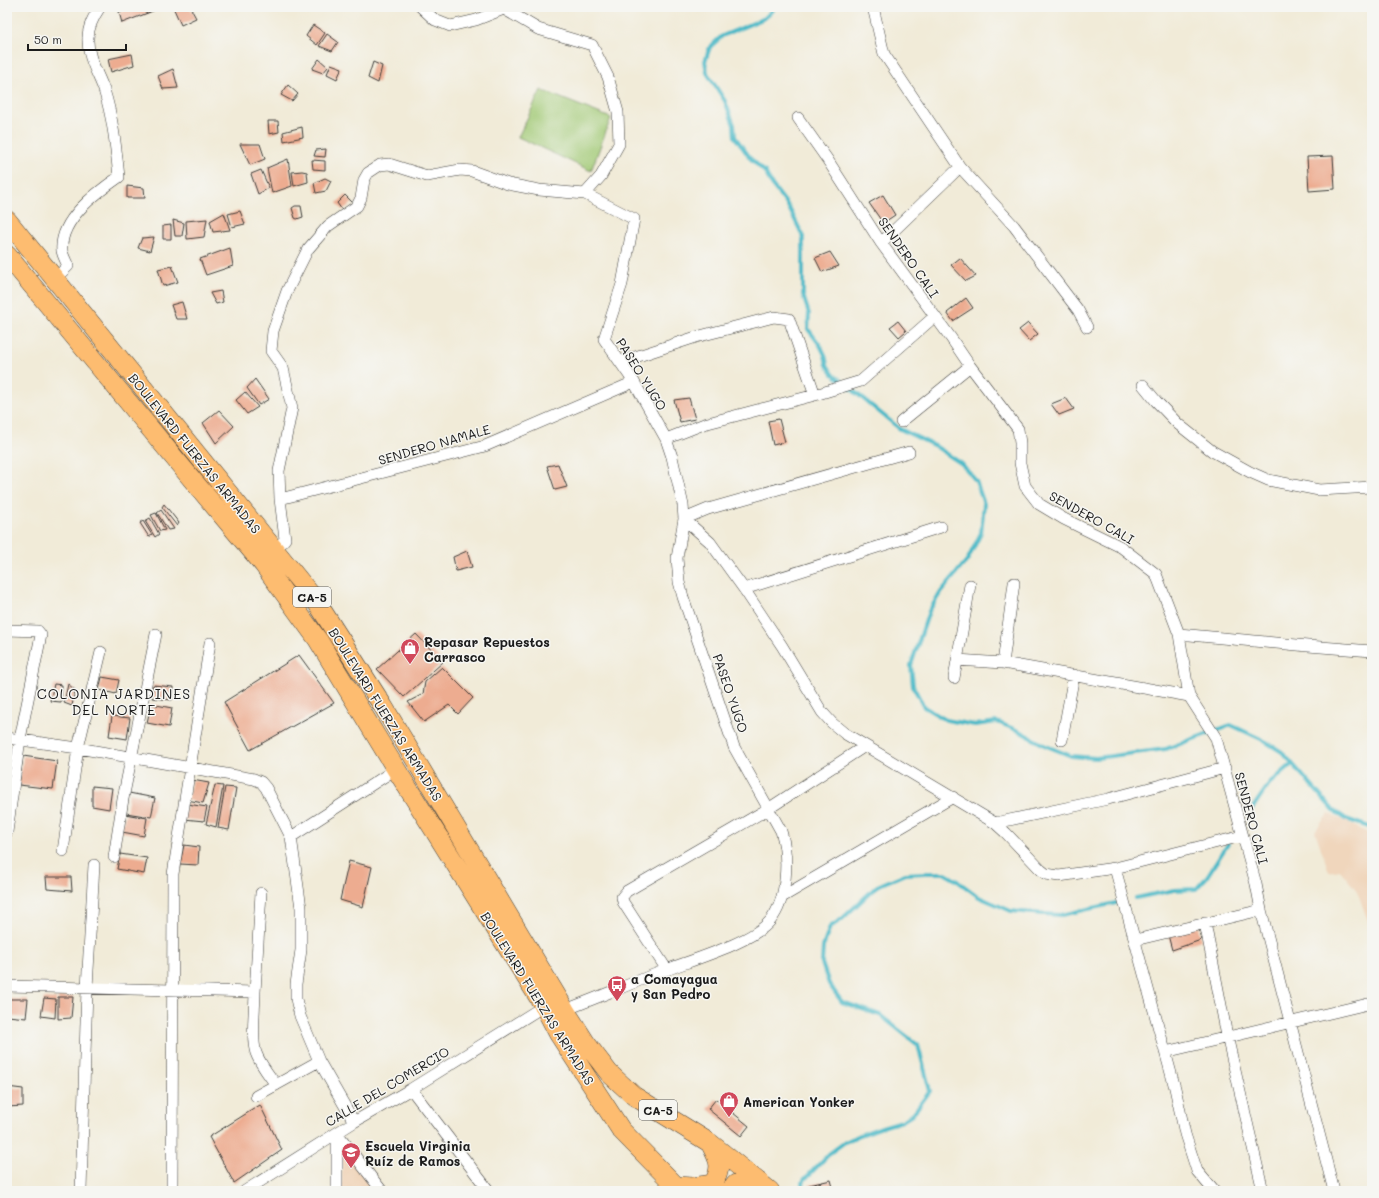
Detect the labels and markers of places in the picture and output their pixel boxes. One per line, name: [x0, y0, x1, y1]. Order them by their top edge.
place label: Repasar Repuestos Carrasco: [424, 633, 550, 665]
shop icon: Repasar Repuestos Carrasco: [399, 637, 421, 665]
place label: a Comayagua y San Pedro: [631, 970, 718, 1003]
bus stop icon: a Comayagua y San Pedro: [606, 974, 628, 1002]
shop icon: American Yonker: [718, 1090, 740, 1118]
place label: American Yonker: [743, 1093, 855, 1110]
place label: Escuela Virginia Ruíz de Ramos: [365, 1137, 471, 1169]
school or university icon: Escuela Virginia Ruíz de Ramos: [340, 1141, 362, 1169]

